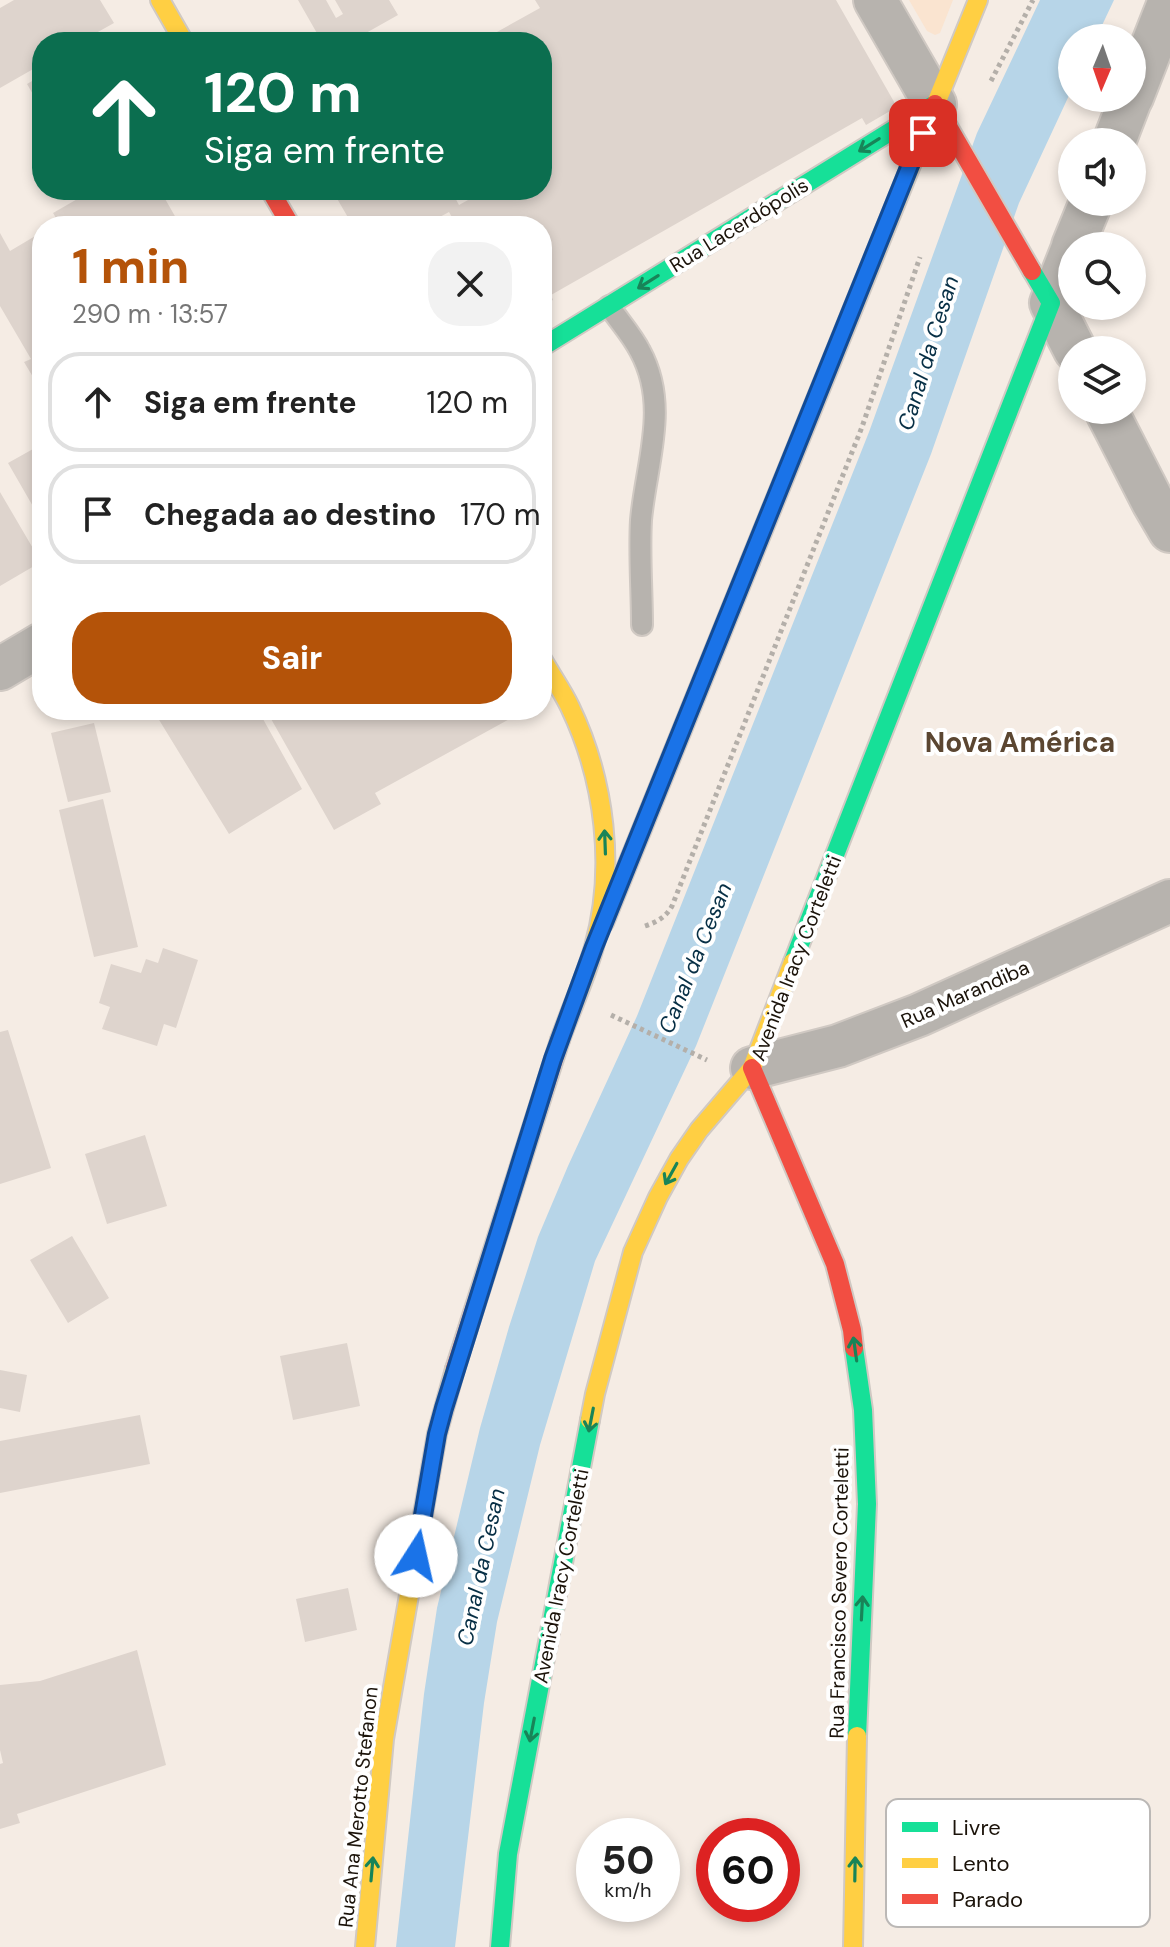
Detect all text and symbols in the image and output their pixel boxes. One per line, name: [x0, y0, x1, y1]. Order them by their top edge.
north arrow: [1058, 24, 1146, 112]
map controls: [1058, 24, 1146, 424]
text: 120 m: [204, 56, 362, 129]
icon: ahead: [72, 64, 176, 168]
pin: [889, 99, 957, 167]
icon: arrive: [901, 111, 945, 155]
text: Siga em frente: [204, 127, 445, 174]
button: sound: [1058, 128, 1146, 216]
one-way arrow: [858, 137, 881, 153]
street label: Rua Lacerdópolis: [665, 172, 813, 278]
button: search: [1058, 232, 1146, 320]
text: 1 min: [72, 235, 189, 298]
button: close: [428, 242, 512, 326]
water label: Canal da Cesan: [891, 272, 965, 434]
one-way arrow: [637, 274, 660, 290]
text: 290 m · 13:57: [72, 297, 228, 331]
button: layers: [1058, 336, 1146, 424]
icon: ahead: [76, 380, 120, 424]
text: Siga em frente: [144, 383, 357, 422]
text: 120 m: [426, 383, 508, 422]
icon: arrive: [76, 492, 120, 536]
text: Chegada ao destino: [144, 495, 436, 534]
text: 170 m: [460, 495, 540, 534]
button: Sair: [72, 612, 512, 704]
district label: Nova América: [925, 724, 1115, 761]
one-way arrow: [597, 829, 612, 856]
street label: Avenida Iracy Corteletti: [745, 852, 847, 1064]
water label: Canal da Cesan: [652, 878, 738, 1038]
street label: Rua Marandiba: [897, 954, 1033, 1034]
one-way arrow: [662, 1161, 678, 1185]
one-way arrow: [847, 1337, 862, 1362]
one-way arrow: [582, 1406, 597, 1432]
street label: Rua Francisco Severo Corteletti: [823, 1447, 855, 1739]
street label: Avenida Iracy Corteletti: [527, 1467, 595, 1685]
water label: Canal da Cesan: [450, 1486, 512, 1648]
position arrow: [374, 1514, 458, 1598]
one-way arrow: [855, 1595, 870, 1622]
street label: Rua Ana Merotto Stefanon: [332, 1685, 384, 1929]
one-way arrow: [523, 1717, 538, 1742]
legend: [886, 1799, 1150, 1927]
text: Livre: [952, 1813, 1001, 1842]
speed limit sign: 60: [696, 1818, 800, 1922]
text: 50: [601, 1834, 655, 1886]
text: Lento: [952, 1849, 1010, 1878]
one-way arrow: [365, 1856, 380, 1883]
one-way arrow: [847, 1856, 862, 1883]
text: km/h: [604, 1877, 652, 1903]
text: Parado: [952, 1885, 1023, 1914]

